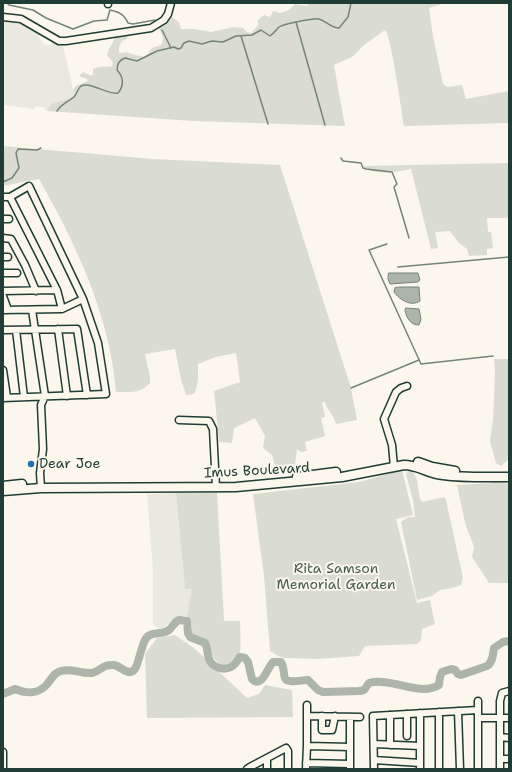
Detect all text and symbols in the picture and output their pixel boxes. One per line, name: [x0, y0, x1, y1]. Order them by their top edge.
place label: Dear Joe: [39, 456, 100, 472]
marker: Dear Joe: [26, 459, 36, 469]
street label: Imus Boulevard: [204, 460, 310, 482]
park label: Rita Samson Memorial Garden: [276, 561, 396, 594]

